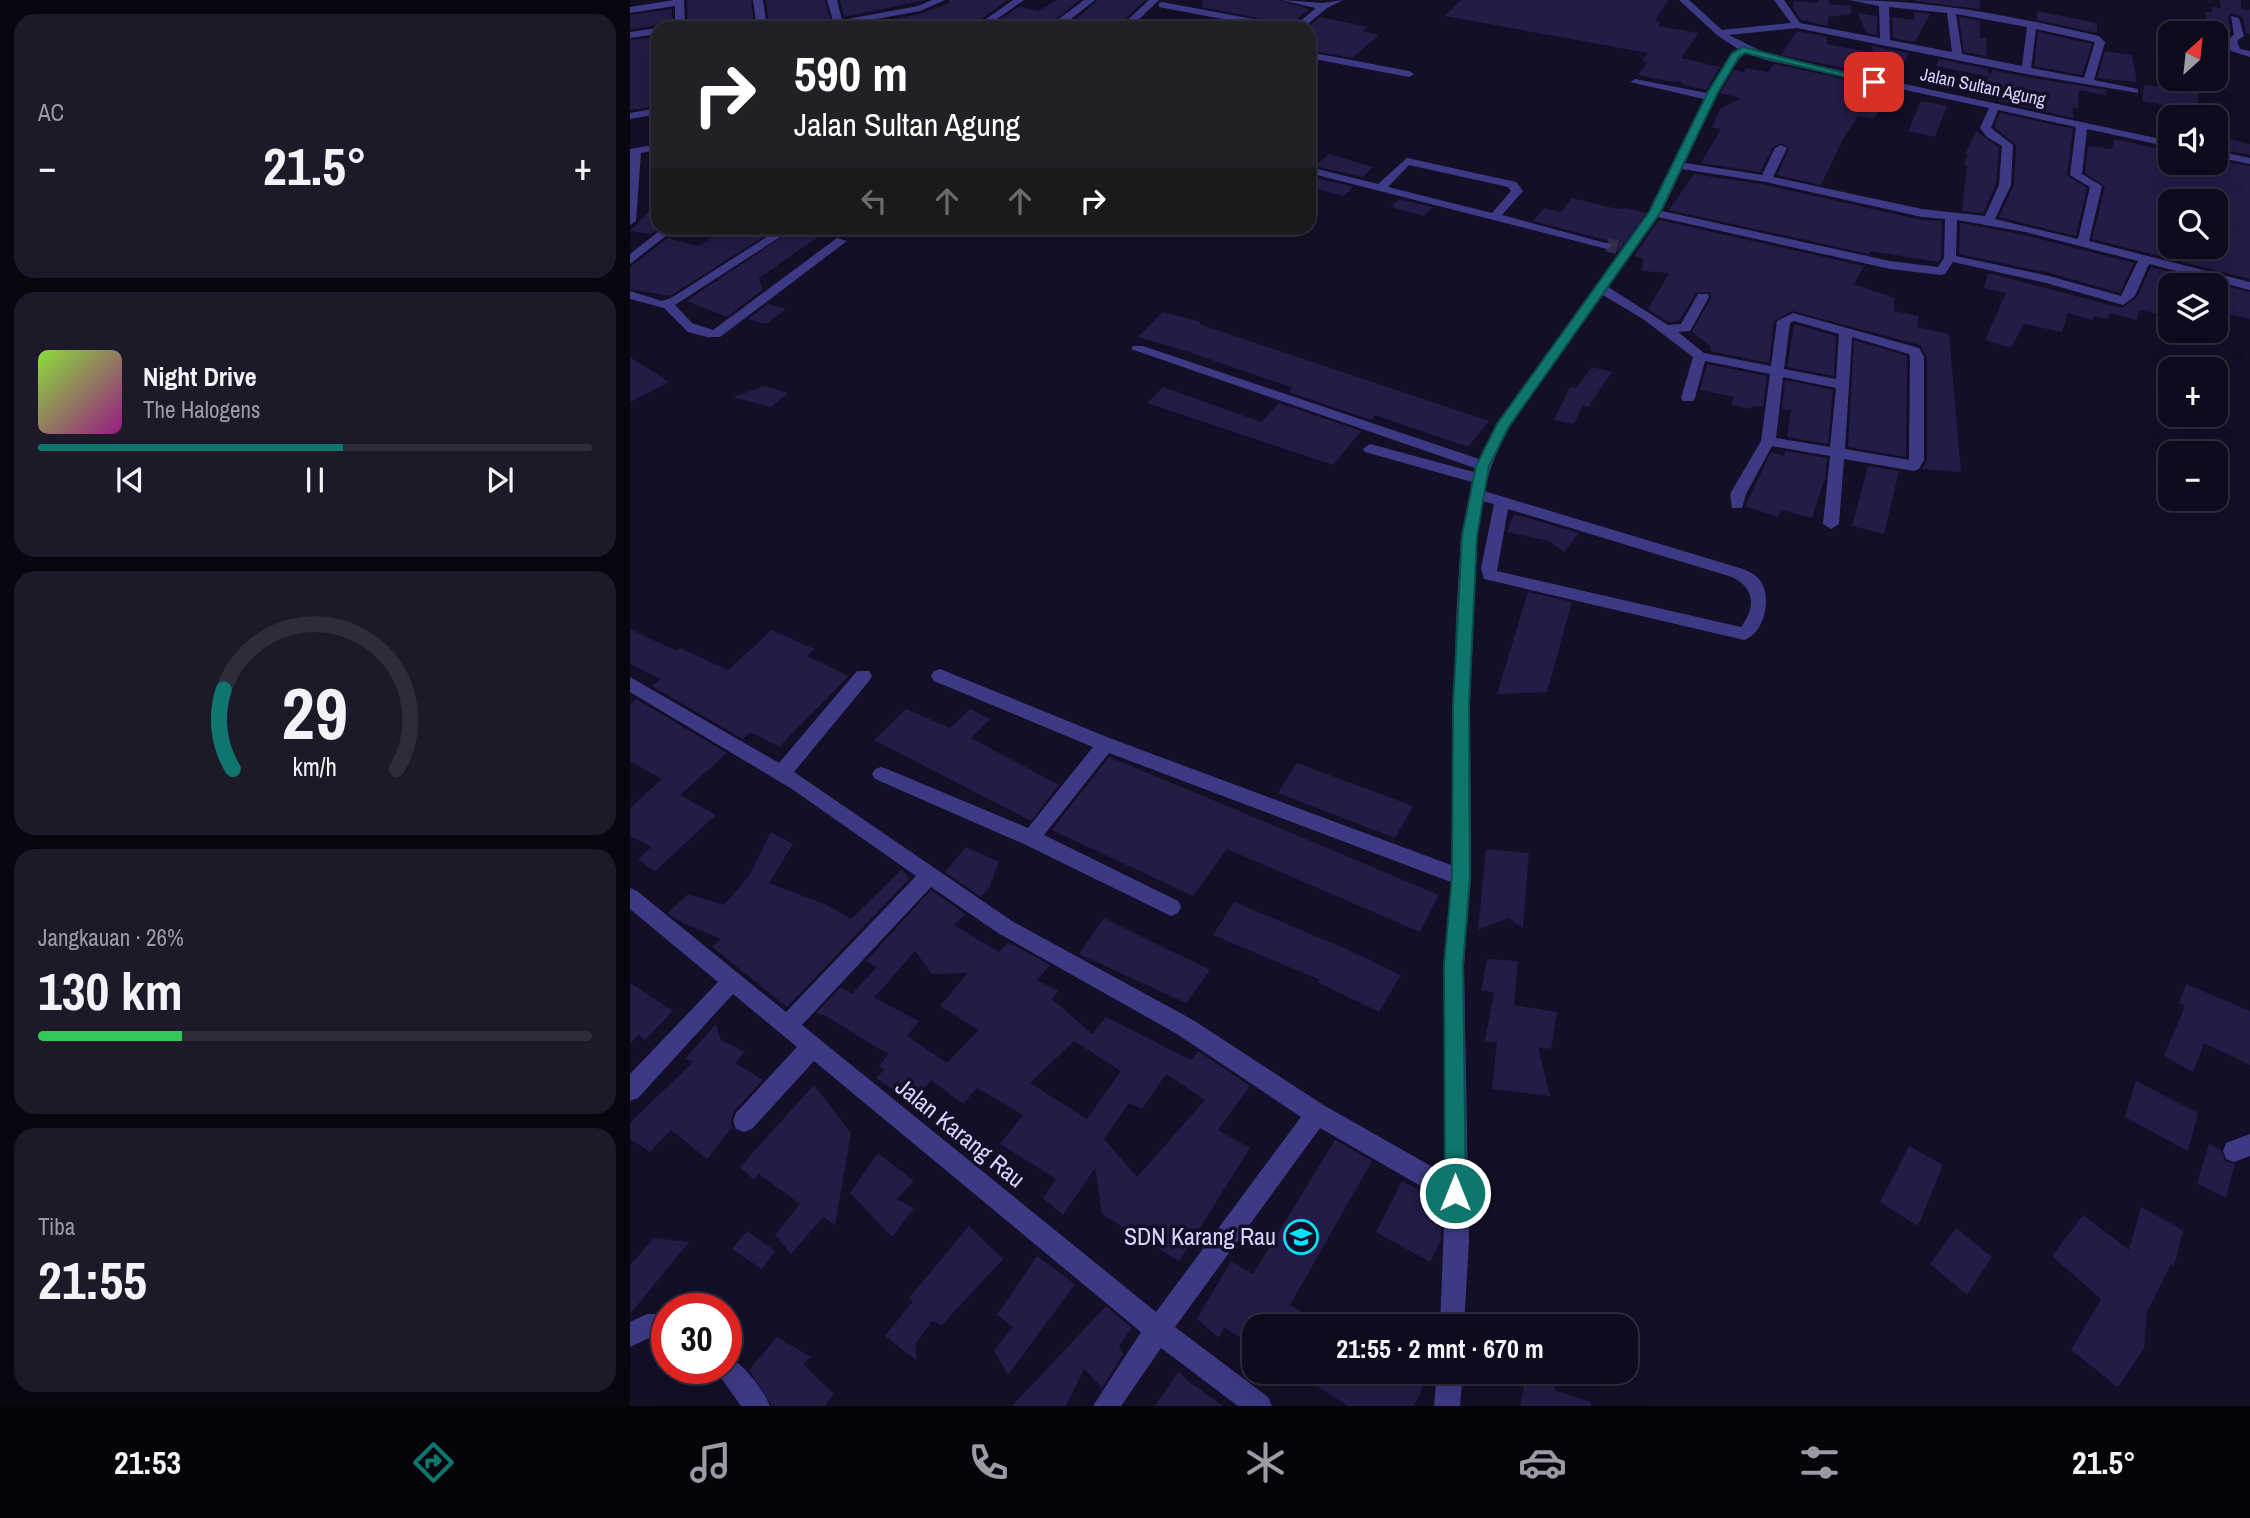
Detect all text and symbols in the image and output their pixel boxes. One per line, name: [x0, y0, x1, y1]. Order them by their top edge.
north arrow: [2158, 21, 2228, 91]
map controls: [2158, 21, 2228, 511]
text: 590 m: [794, 40, 908, 106]
icon: right: [679, 49, 770, 140]
pin: [1844, 52, 1904, 112]
street label: Jalan Sultan Agung: [1918, 61, 2049, 112]
icon: arrive: [1855, 63, 1893, 101]
text: AC: [38, 97, 64, 128]
text: Jalan Sultan Agung: [794, 103, 1020, 146]
button: sound: [2158, 105, 2228, 175]
text: 21.5°: [263, 131, 367, 201]
text: −: [38, 141, 56, 192]
text: +: [574, 141, 592, 192]
icon: left: [855, 182, 893, 220]
icon: ahead: [928, 182, 966, 220]
icon: ahead: [1001, 182, 1039, 220]
icon: right: [1074, 182, 1112, 220]
button: search: [2158, 189, 2228, 259]
button: layers: [2158, 273, 2228, 343]
button: +: [2158, 357, 2228, 427]
text: Night Drive: [143, 359, 257, 394]
text: The Halogens: [143, 394, 260, 425]
button: −: [2158, 441, 2228, 511]
icon: previous: [111, 461, 149, 499]
icon: pause: [296, 461, 334, 499]
icon: next: [481, 461, 519, 499]
text: 29: [282, 664, 348, 762]
text: km/h: [293, 750, 337, 784]
text: Jangkauan · 26%: [38, 922, 184, 953]
text: 130 km: [38, 956, 183, 1026]
street label: Jalan Karang Rau: [889, 1070, 1032, 1194]
position arrow: [1418, 1156, 1492, 1230]
text: Tiba: [38, 1211, 75, 1242]
school or university icon: SDN Karang Rau: [1282, 1218, 1320, 1256]
place label: SDN Karang Rau: [1124, 1220, 1276, 1252]
text: 21:55: [38, 1245, 147, 1315]
speed limit sign: 30: [651, 1293, 742, 1384]
text: 21:55 · 2 mnt · 670 m: [1336, 1331, 1544, 1366]
icon: directions: [409, 1438, 458, 1487]
icon: music: [686, 1438, 735, 1487]
icon: phone: [964, 1438, 1013, 1487]
icon: climate: [1241, 1438, 1290, 1487]
icon: car: [1518, 1438, 1567, 1487]
icon: filters: [1795, 1438, 1844, 1487]
text: 21:53: [114, 1441, 181, 1484]
text: 21.5°: [2072, 1441, 2136, 1484]

